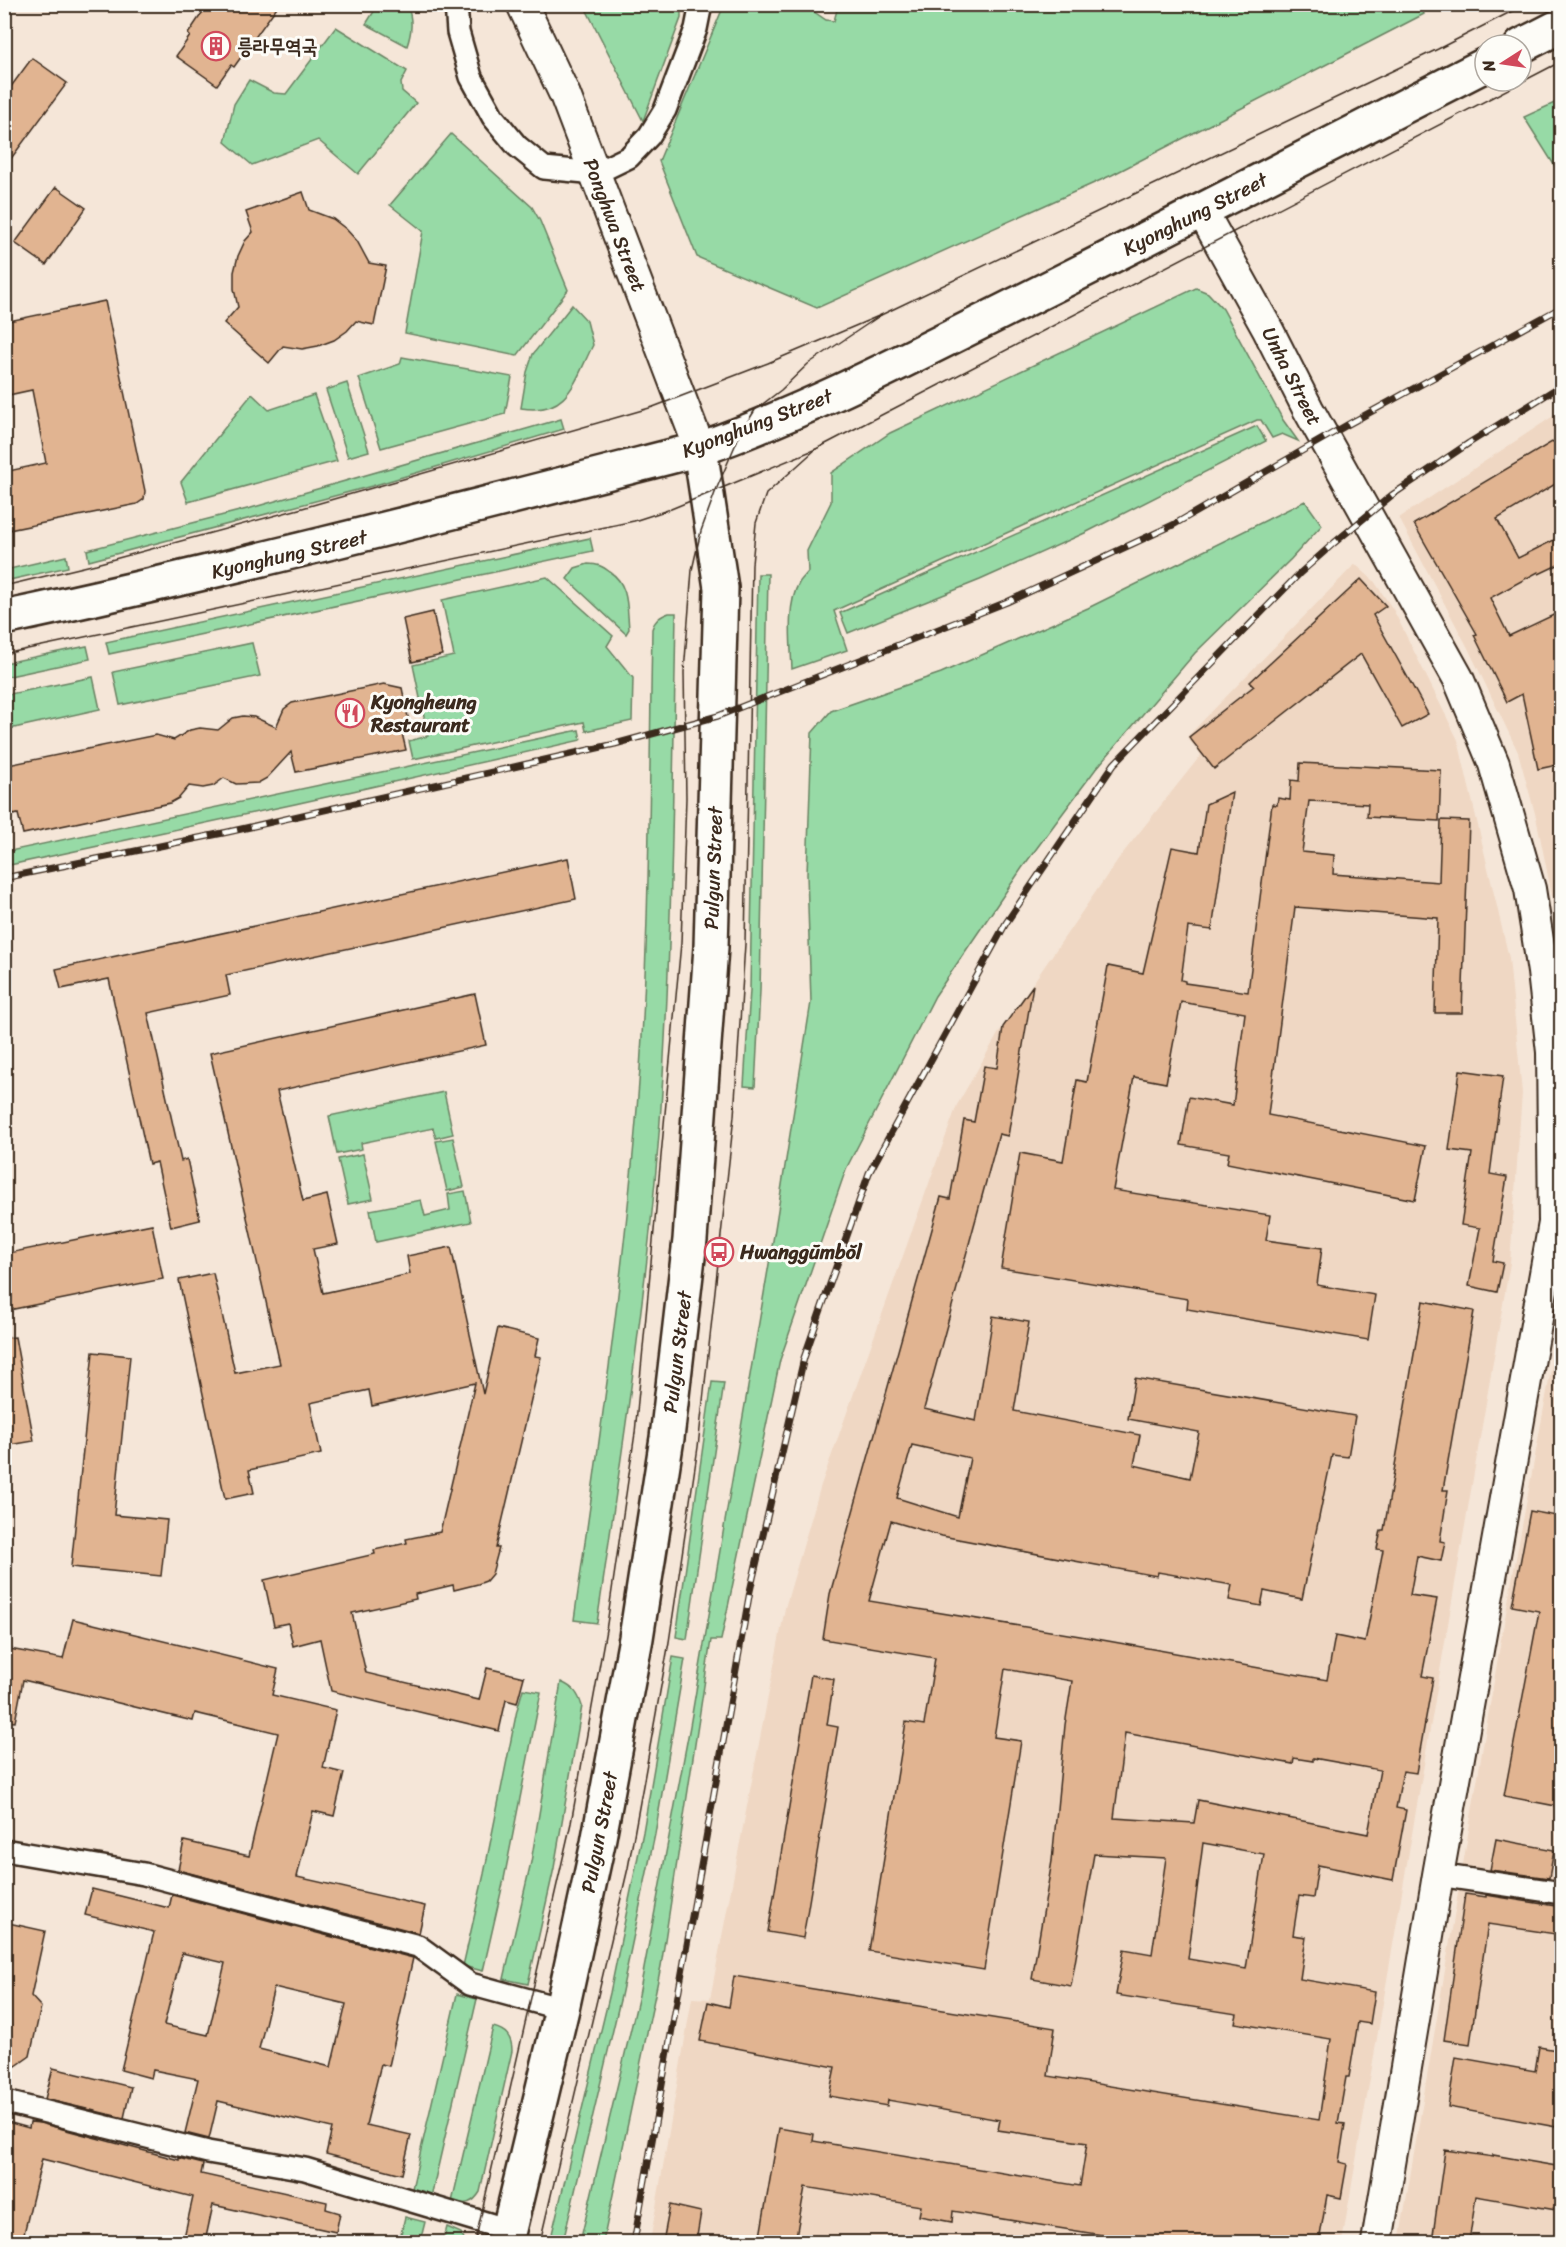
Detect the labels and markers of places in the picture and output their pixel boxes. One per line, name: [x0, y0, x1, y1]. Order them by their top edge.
place label: 릉라무역국: [237, 29, 317, 64]
building icon: 릉라무역국: [200, 30, 232, 62]
place label: Kyongheung Restaurant: [370, 685, 477, 743]
restaurant icon: Kyongheung Restaurant: [334, 697, 366, 729]
place label: Hwanggŭmbŏl: [739, 1235, 863, 1270]
bus stop icon: Hwanggŭmbŏl: [703, 1236, 735, 1268]

